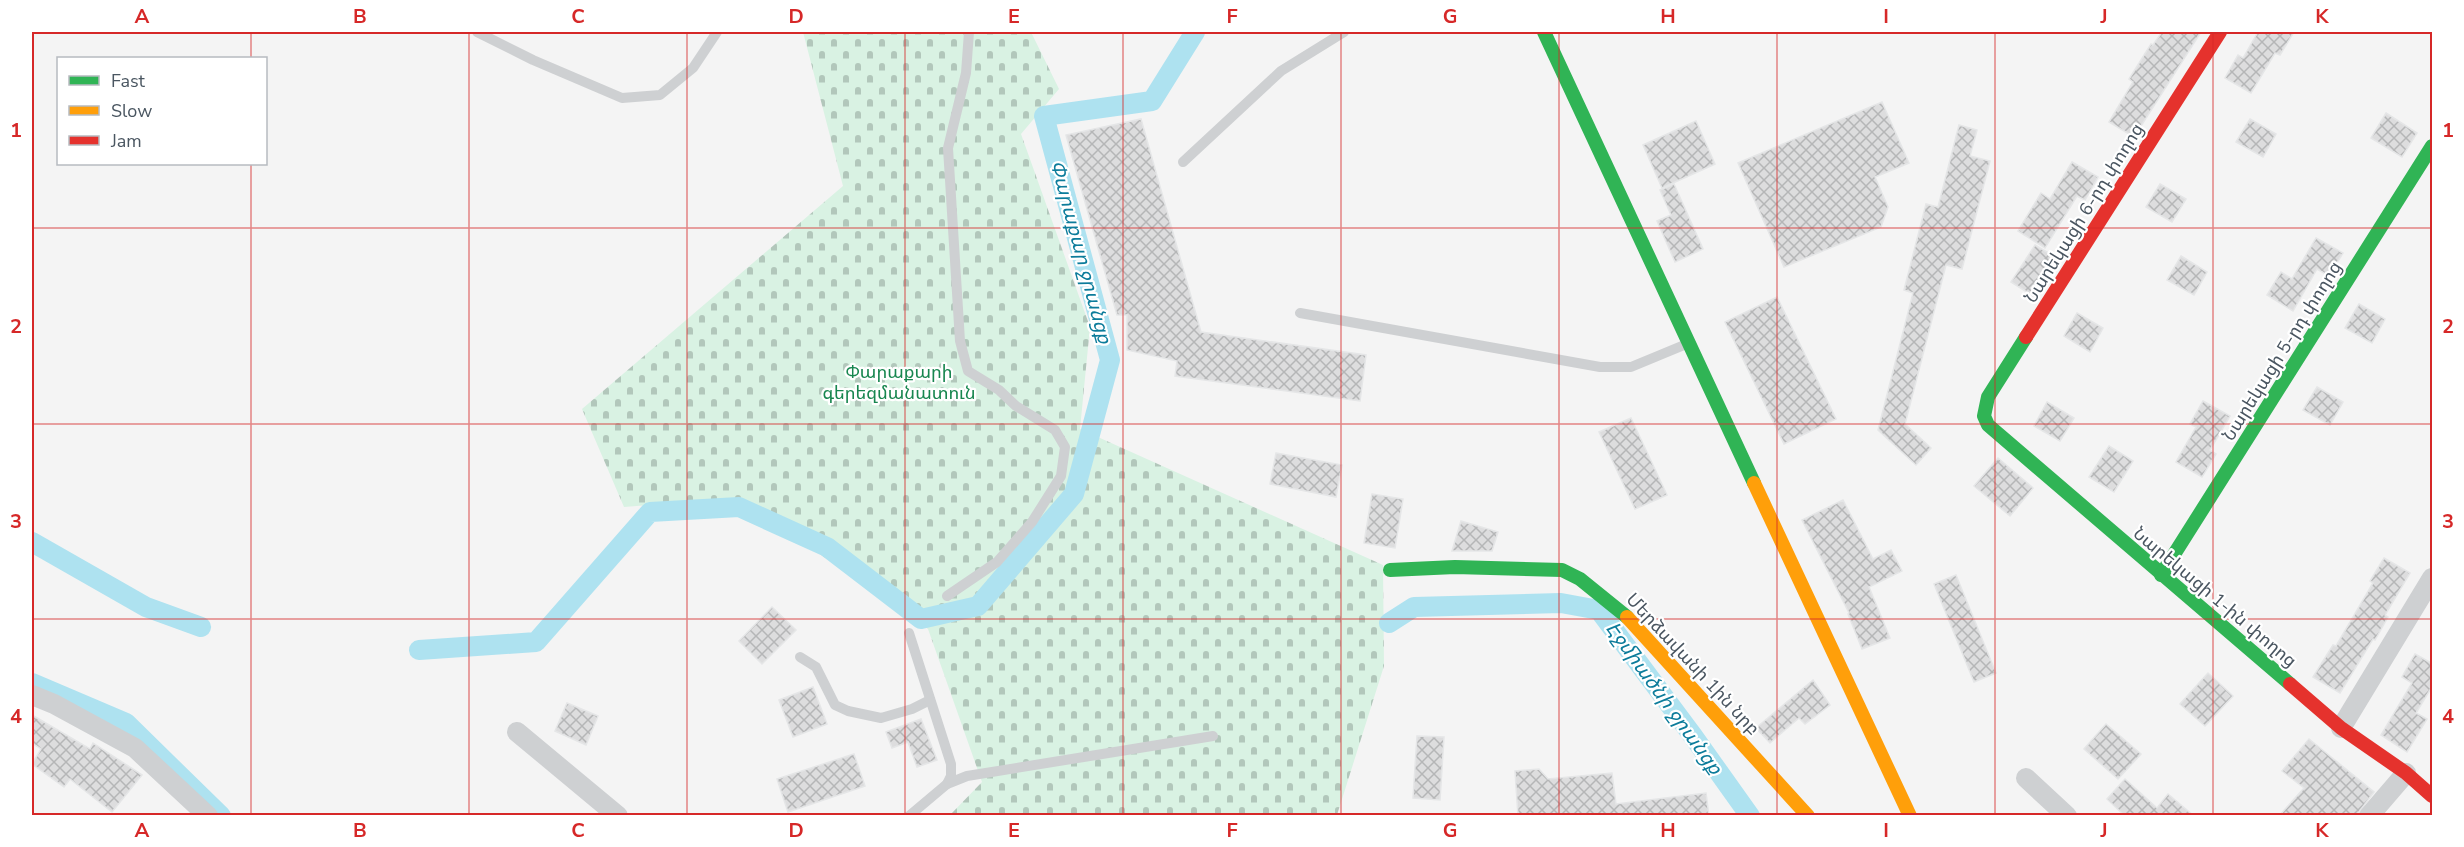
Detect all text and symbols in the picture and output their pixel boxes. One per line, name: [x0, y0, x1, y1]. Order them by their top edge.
text: A: [135, 3, 150, 30]
text: B: [353, 3, 367, 30]
text: C: [571, 3, 585, 30]
text: D: [788, 3, 804, 30]
text: E: [1008, 3, 1020, 30]
text: F: [1226, 3, 1238, 30]
text: G: [1443, 3, 1457, 30]
text: H: [1660, 3, 1676, 30]
text: I: [1883, 3, 1889, 30]
text: J: [2099, 3, 2108, 30]
text: K: [2315, 3, 2329, 30]
legend: [57, 57, 267, 165]
text: Fast: [111, 69, 146, 93]
text: Slow: [111, 99, 152, 123]
text: 1: [10, 117, 22, 144]
text: 1: [2442, 117, 2454, 144]
street label: Նարեկացի 6-րդ փողոց: [2019, 119, 2149, 307]
text: Jam: [110, 129, 142, 153]
water label: Փարաքար ջրանցք: [1044, 157, 1119, 348]
street label: Նարեկացի 5-րդ փողոց: [2217, 257, 2347, 445]
text: 2: [10, 313, 22, 340]
text: 2: [2442, 313, 2454, 340]
park label: Փարաքարի գերեզմանատուն: [822, 360, 976, 405]
text: 3: [10, 508, 22, 535]
text: 3: [2442, 508, 2454, 535]
street label: Նարեկացի 1-ին փողոց: [2128, 521, 2302, 673]
street label: Մերձավանի 1ին նրբ: [1621, 588, 1765, 740]
water label: Էջմիածնի ջրանցք: [1599, 616, 1729, 781]
text: 4: [10, 703, 22, 730]
text: 4: [2442, 703, 2454, 730]
text: A: [135, 817, 150, 844]
text: B: [353, 817, 367, 844]
text: C: [571, 817, 585, 844]
text: D: [788, 817, 804, 844]
text: E: [1008, 817, 1020, 844]
text: F: [1226, 817, 1238, 844]
text: G: [1443, 817, 1457, 844]
text: H: [1660, 817, 1676, 844]
text: I: [1883, 817, 1889, 844]
text: J: [2099, 817, 2108, 844]
text: K: [2315, 817, 2329, 844]

